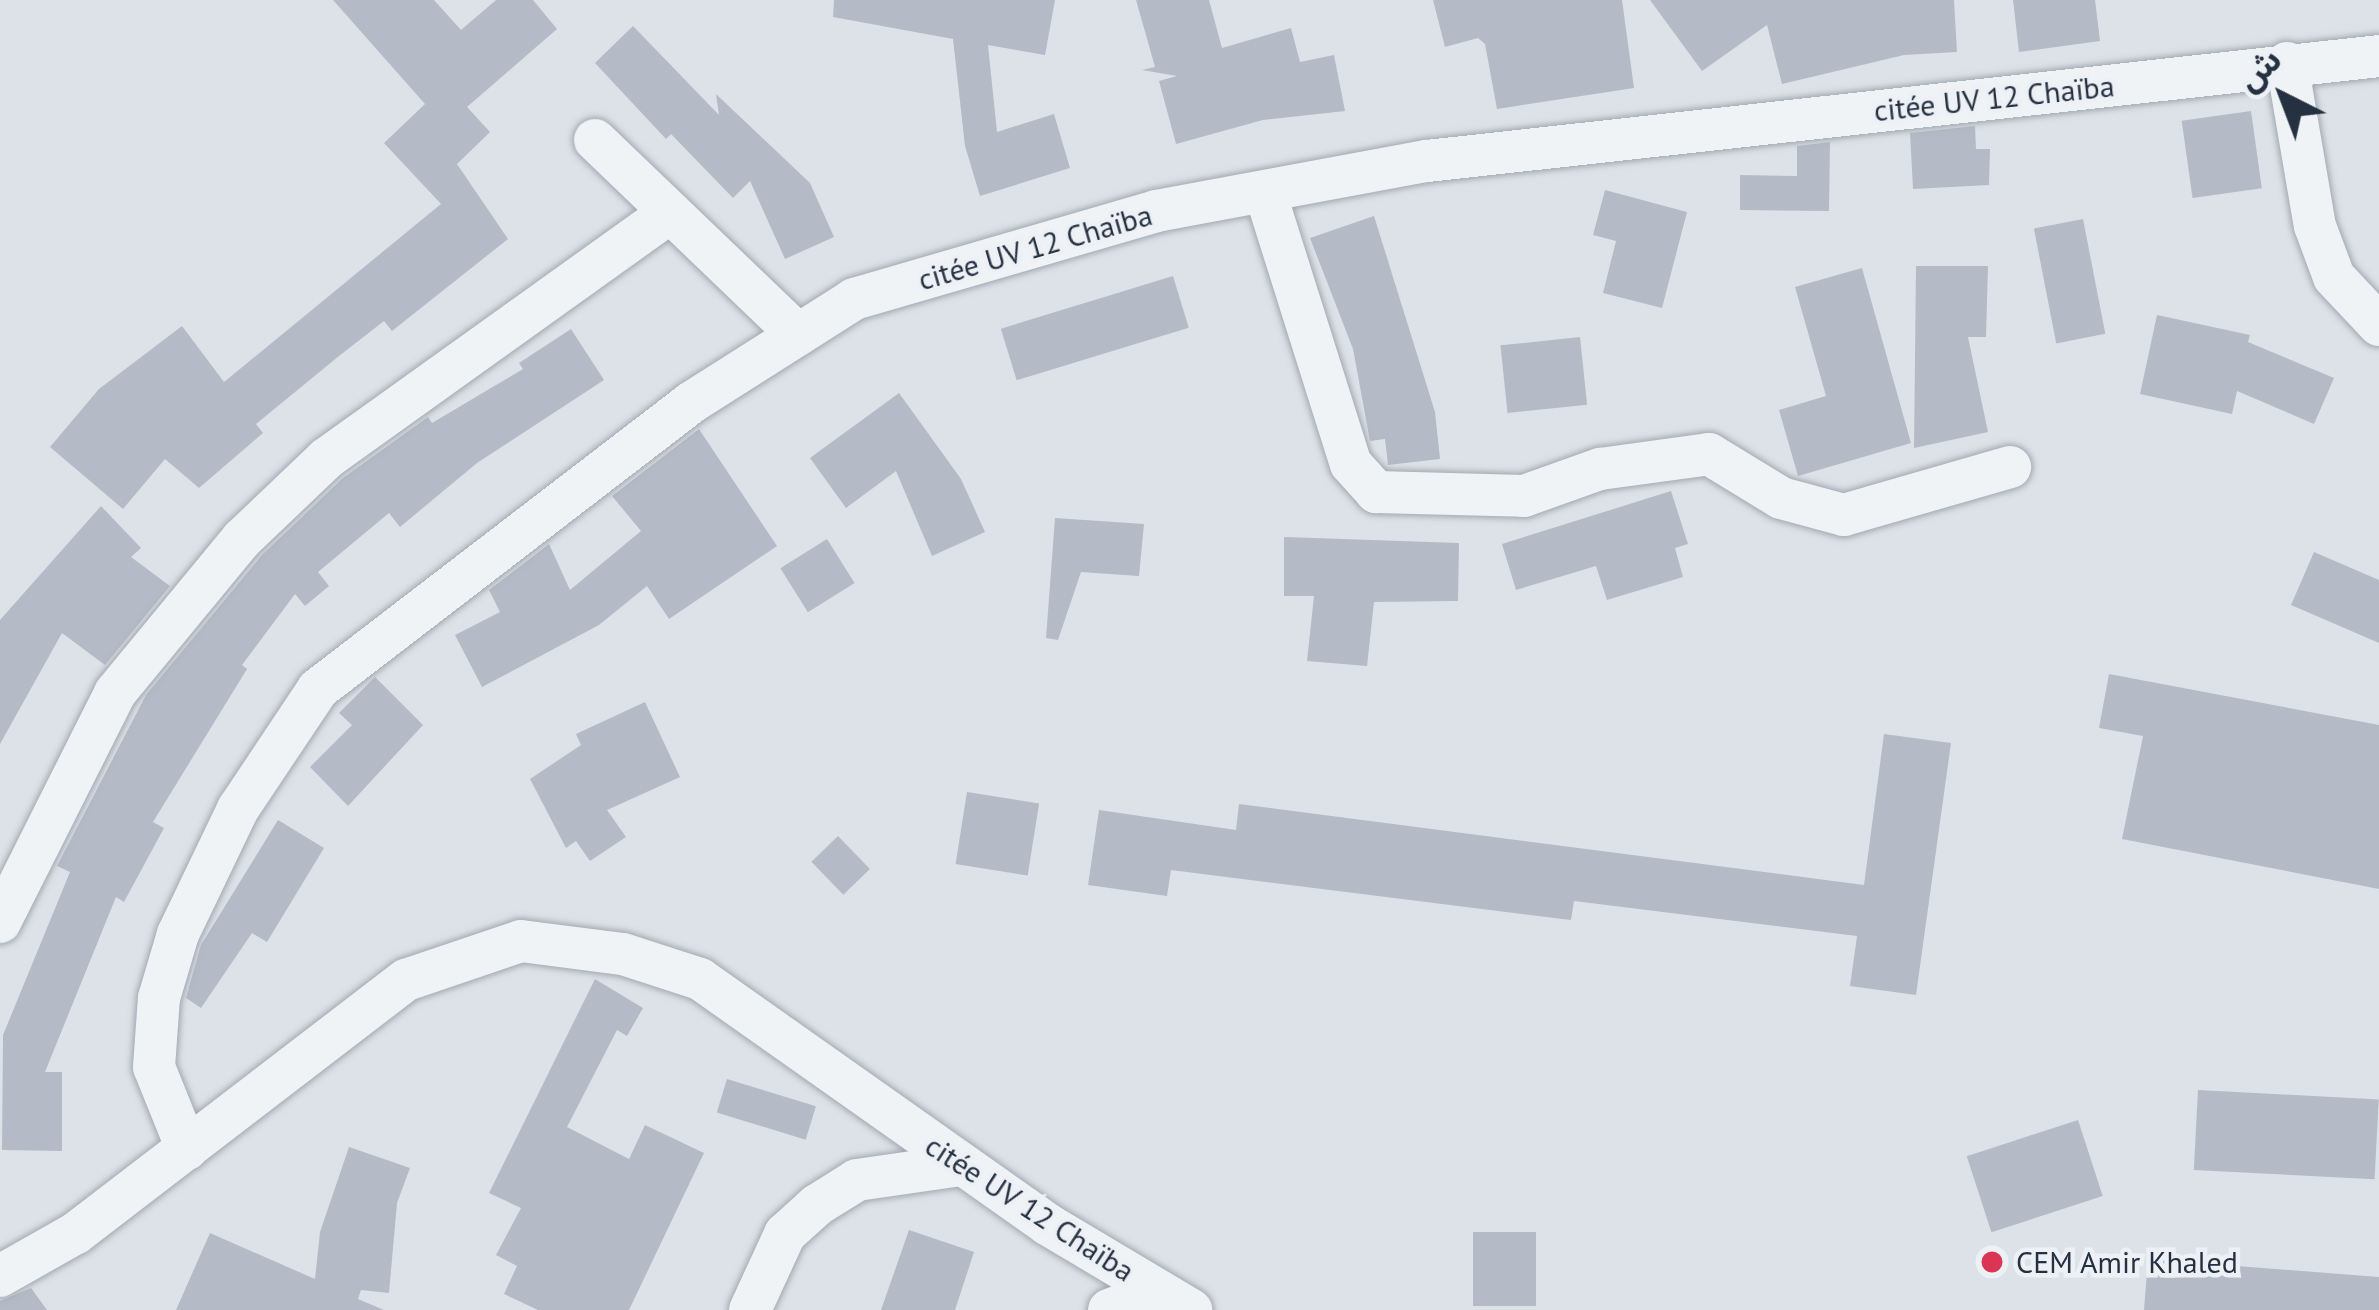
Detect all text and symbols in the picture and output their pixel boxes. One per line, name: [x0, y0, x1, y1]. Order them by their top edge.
north arrow: [2223, 36, 2343, 156]
text: ش: [2227, 38, 2290, 100]
street label: citée UV 12 Chaïba: [1872, 67, 2116, 129]
street label: citée UV 12 Chaïba: [914, 196, 1156, 298]
street label: citée UV 12 Chaïba: [919, 1127, 1141, 1289]
place label: CEM Amir Khaled: [2016, 1244, 2239, 1280]
marker: CEM Amir Khaled: [1979, 1249, 2005, 1275]

